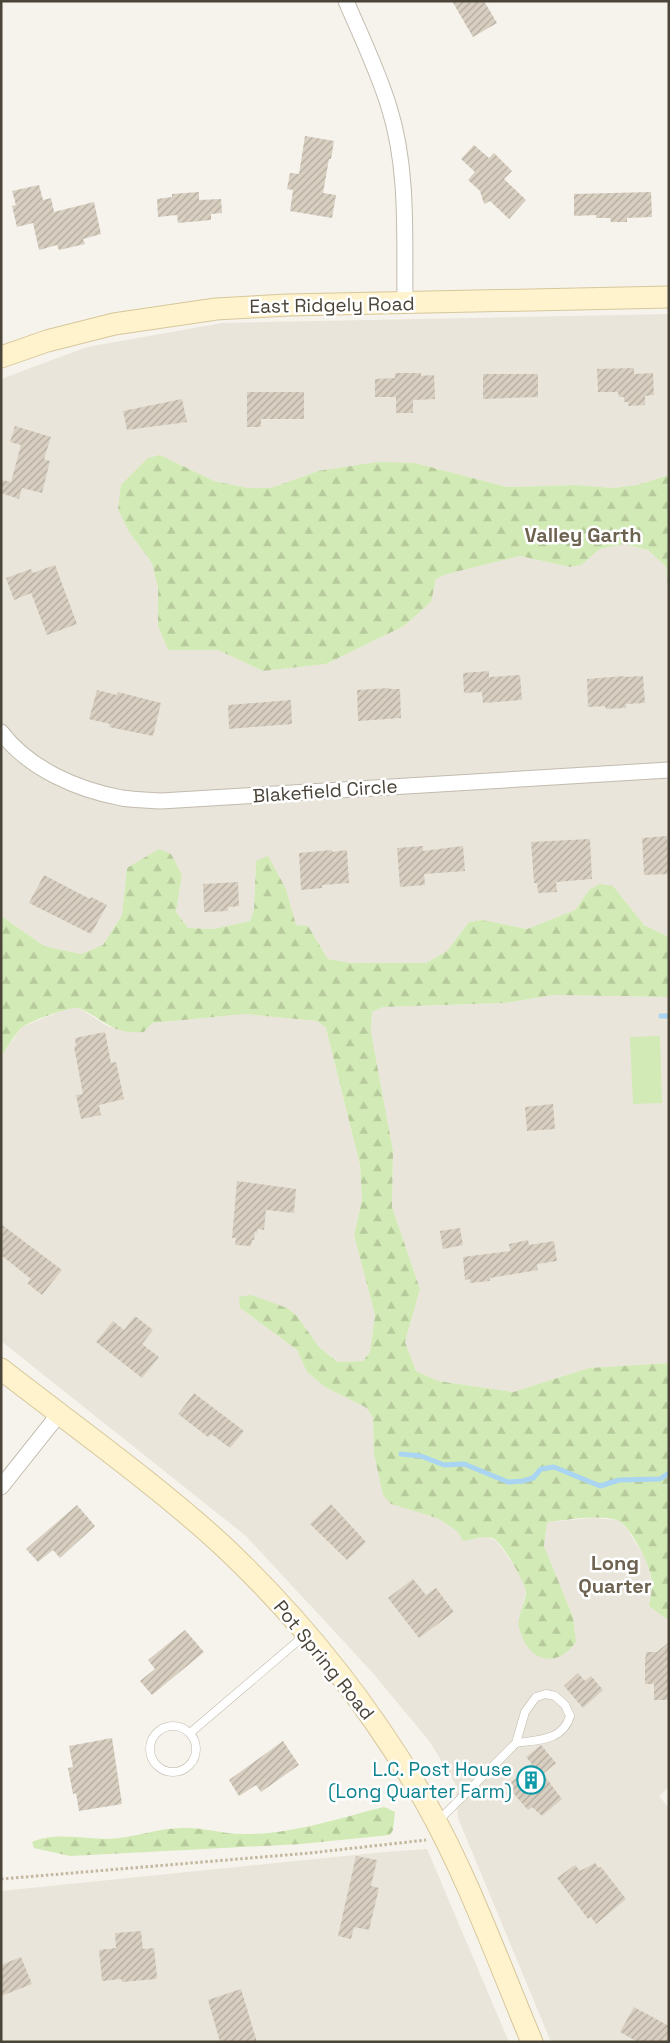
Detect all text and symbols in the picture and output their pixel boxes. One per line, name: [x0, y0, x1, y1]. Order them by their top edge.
street label: East Ridgely Road: [249, 291, 415, 319]
district label: Valley Garth: [524, 522, 642, 548]
street label: Blakefield Circle: [252, 773, 398, 809]
district label: Long Quarter: [578, 1550, 652, 1599]
street label: Pot Spring Road: [268, 1595, 380, 1725]
place label: L.C. Post House (Long Quarter Farm): [328, 1757, 512, 1804]
building icon: L.C. Post House (Long Quarter Farm): [516, 1765, 546, 1795]

